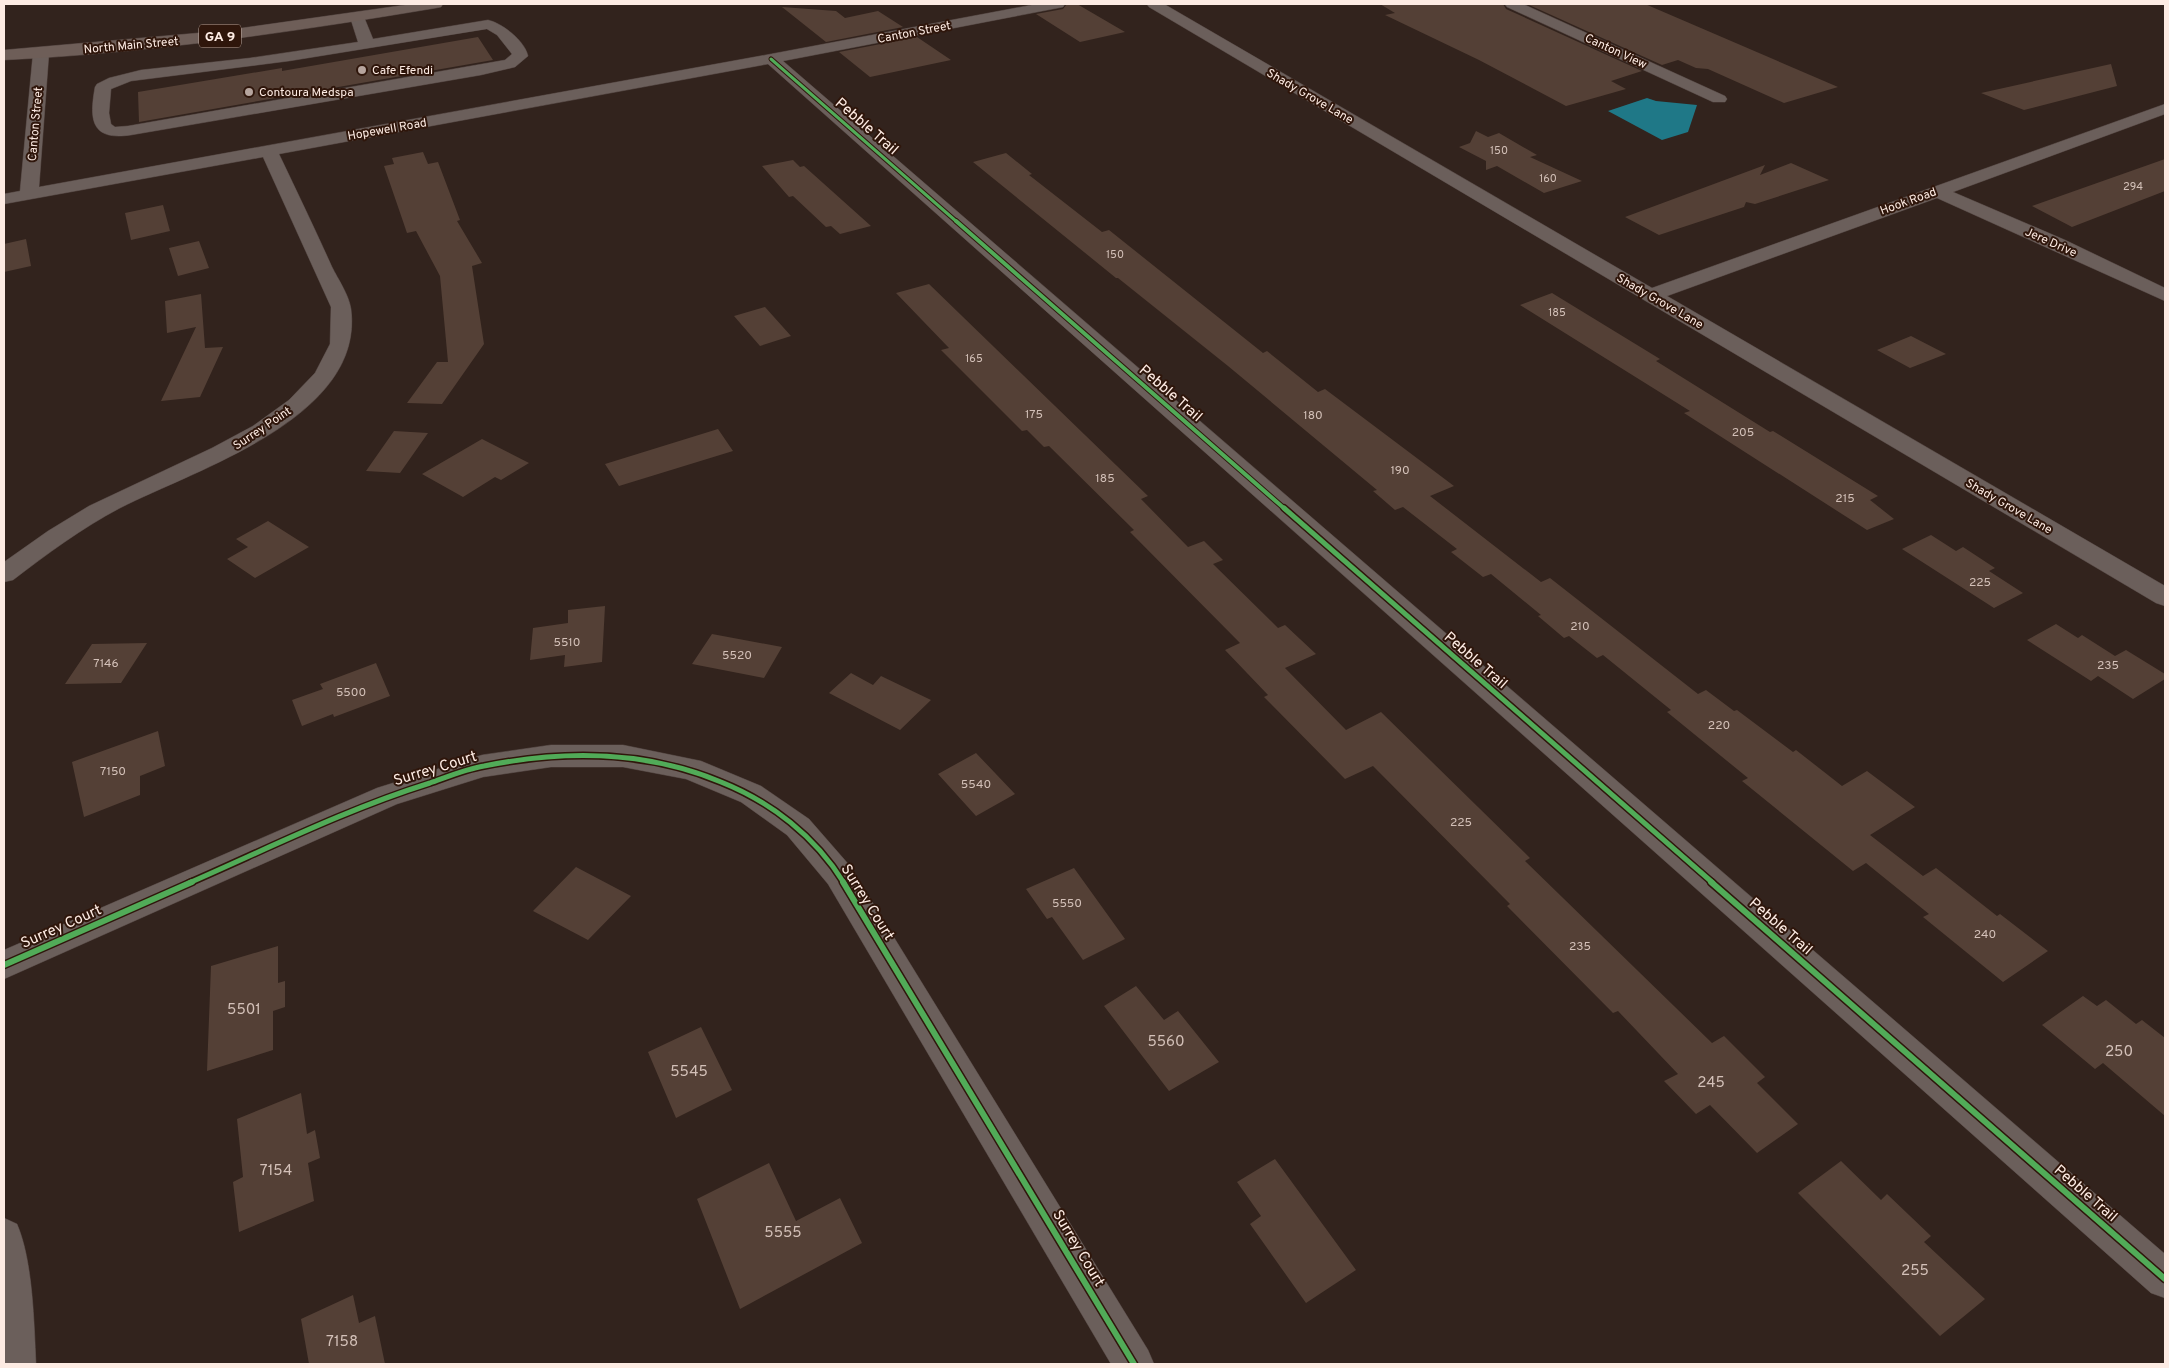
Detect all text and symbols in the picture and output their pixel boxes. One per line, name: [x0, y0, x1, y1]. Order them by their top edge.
street label: Canton Street: [876, 18, 952, 48]
road number: GA 9: [199, 24, 241, 48]
street label: Canton View: [1582, 31, 1650, 73]
street label: North Main Street: [83, 34, 179, 58]
place label: Cafe Efendi: [372, 63, 433, 79]
marker: Cafe Efendi: [356, 64, 368, 76]
street label: Shady Grove Lane: [1263, 66, 1356, 128]
place label: Contoura Medspa: [259, 85, 354, 101]
street label: Canton Street: [25, 86, 47, 162]
marker: Contoura Medspa: [243, 86, 255, 98]
street label: Pebble Trail: [830, 94, 902, 160]
street label: Hopewell Road: [346, 115, 428, 145]
house number: 150: [1490, 144, 1508, 158]
house number: 160: [1539, 172, 1557, 186]
house number: 294: [2123, 180, 2143, 194]
street label: Hook Road: [1878, 184, 1939, 220]
street label: Jere Drive: [2022, 224, 2079, 261]
house number: 150: [1106, 248, 1124, 262]
street label: Shady Grove Lane: [1613, 271, 1706, 333]
house number: 185: [1548, 306, 1566, 320]
house number: 165: [965, 352, 983, 366]
street label: Pebble Trail: [1134, 361, 1206, 427]
street label: Surrey Point: [230, 404, 295, 454]
house number: 175: [1025, 407, 1043, 423]
house number: 180: [1303, 408, 1323, 424]
house number: 205: [1732, 425, 1754, 441]
house number: 190: [1390, 463, 1410, 479]
house number: 185: [1095, 471, 1115, 487]
street label: Shady Grove Lane: [1962, 476, 2055, 538]
house number: 215: [1835, 491, 1855, 507]
house number: 225: [1969, 575, 1991, 591]
house number: 210: [1570, 619, 1590, 635]
street label: Pebble Trail: [1439, 628, 1511, 694]
house number: 5510: [553, 635, 581, 651]
house number: 5520: [722, 648, 752, 664]
house number: 7146: [93, 656, 119, 672]
house number: 235: [2097, 658, 2119, 674]
house number: 5500: [336, 685, 366, 701]
house number: 220: [1708, 718, 1730, 734]
street label: Surrey Court: [391, 748, 480, 791]
house number: 7150: [100, 764, 126, 780]
house number: 5540: [961, 777, 991, 793]
house number: 225: [1450, 815, 1472, 831]
street label: Surrey Court: [836, 861, 898, 944]
street label: Pebble Trail: [1744, 894, 1816, 960]
house number: 5550: [1052, 896, 1082, 912]
street label: Surrey Court: [18, 901, 105, 954]
house number: 240: [1974, 927, 1996, 943]
house number: 235: [1569, 939, 1591, 955]
house number: 5501: [227, 1001, 261, 1020]
house number: 5560: [1147, 1033, 1185, 1052]
house number: 250: [2105, 1043, 2133, 1062]
house number: 5545: [670, 1063, 708, 1082]
house number: 245: [1697, 1074, 1725, 1093]
street label: Pebble Trail: [2049, 1161, 2121, 1227]
house number: 7154: [260, 1162, 292, 1181]
street label: Surrey Court: [1047, 1207, 1108, 1291]
house number: 5555: [764, 1224, 802, 1243]
house number: 255: [1901, 1262, 1929, 1281]
house number: 7158: [326, 1333, 358, 1352]

